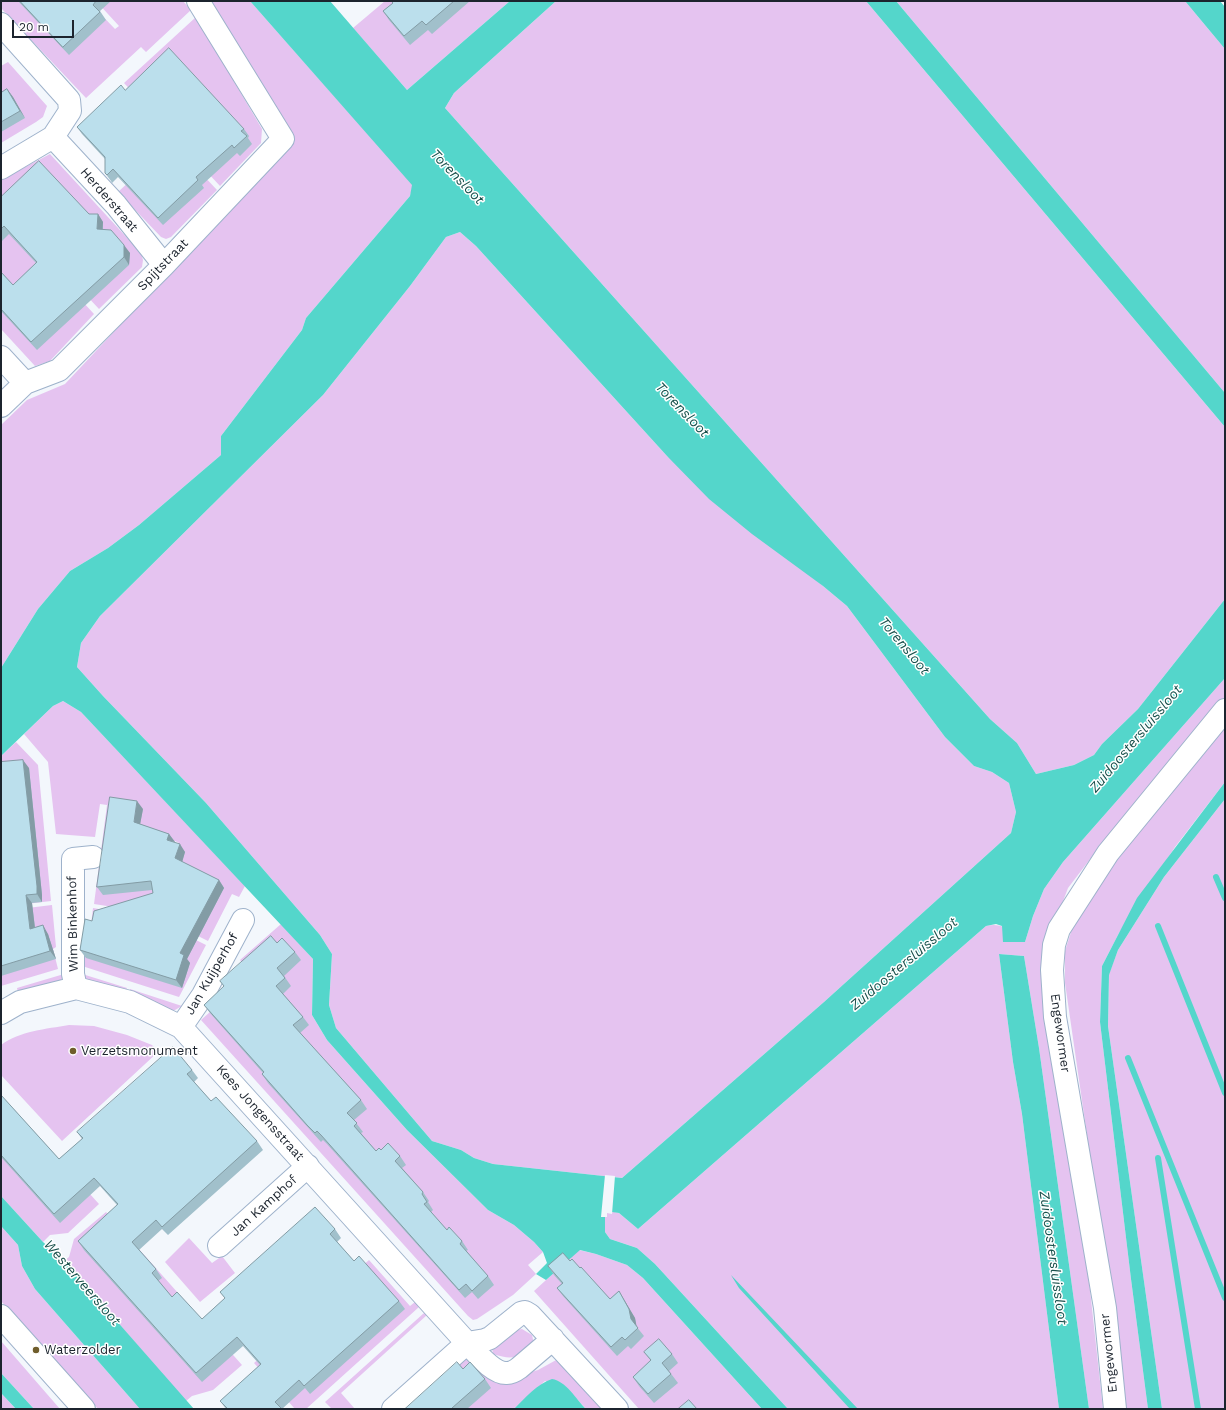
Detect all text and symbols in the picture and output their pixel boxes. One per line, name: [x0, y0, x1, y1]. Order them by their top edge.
scale bar: [14, 12, 76, 38]
text: 20 m: [19, 20, 49, 34]
water label: Torensloot: [427, 146, 487, 208]
street label: Herderstraat: [77, 165, 141, 235]
street label: Spijtstraat: [134, 236, 192, 294]
water label: Torensloot: [652, 379, 712, 441]
water label: Torensloot: [875, 614, 933, 678]
water label: Zuidoostersluissloot: [1086, 682, 1186, 796]
street label: Wim Binkenhof: [64, 876, 82, 972]
water label: Zuidoostersluissloot: [847, 914, 961, 1014]
street label: Jan Kuijperhof: [182, 930, 242, 1018]
street label: Engewormer: [1047, 993, 1073, 1073]
place label: Verzetsmonument: [81, 1043, 198, 1059]
marker: Verzetsmonument: [68, 1046, 78, 1056]
street label: Kees Jongensstraat: [213, 1062, 307, 1164]
street label: Jan Kamphof: [228, 1172, 300, 1240]
water label: Zuidoostersluissloot: [1035, 1190, 1071, 1326]
water label: Westerveersloot: [40, 1237, 124, 1329]
street label: Engewormer: [1097, 1313, 1121, 1393]
place label: Waterzolder: [44, 1342, 121, 1358]
marker: Waterzolder: [31, 1345, 41, 1355]

